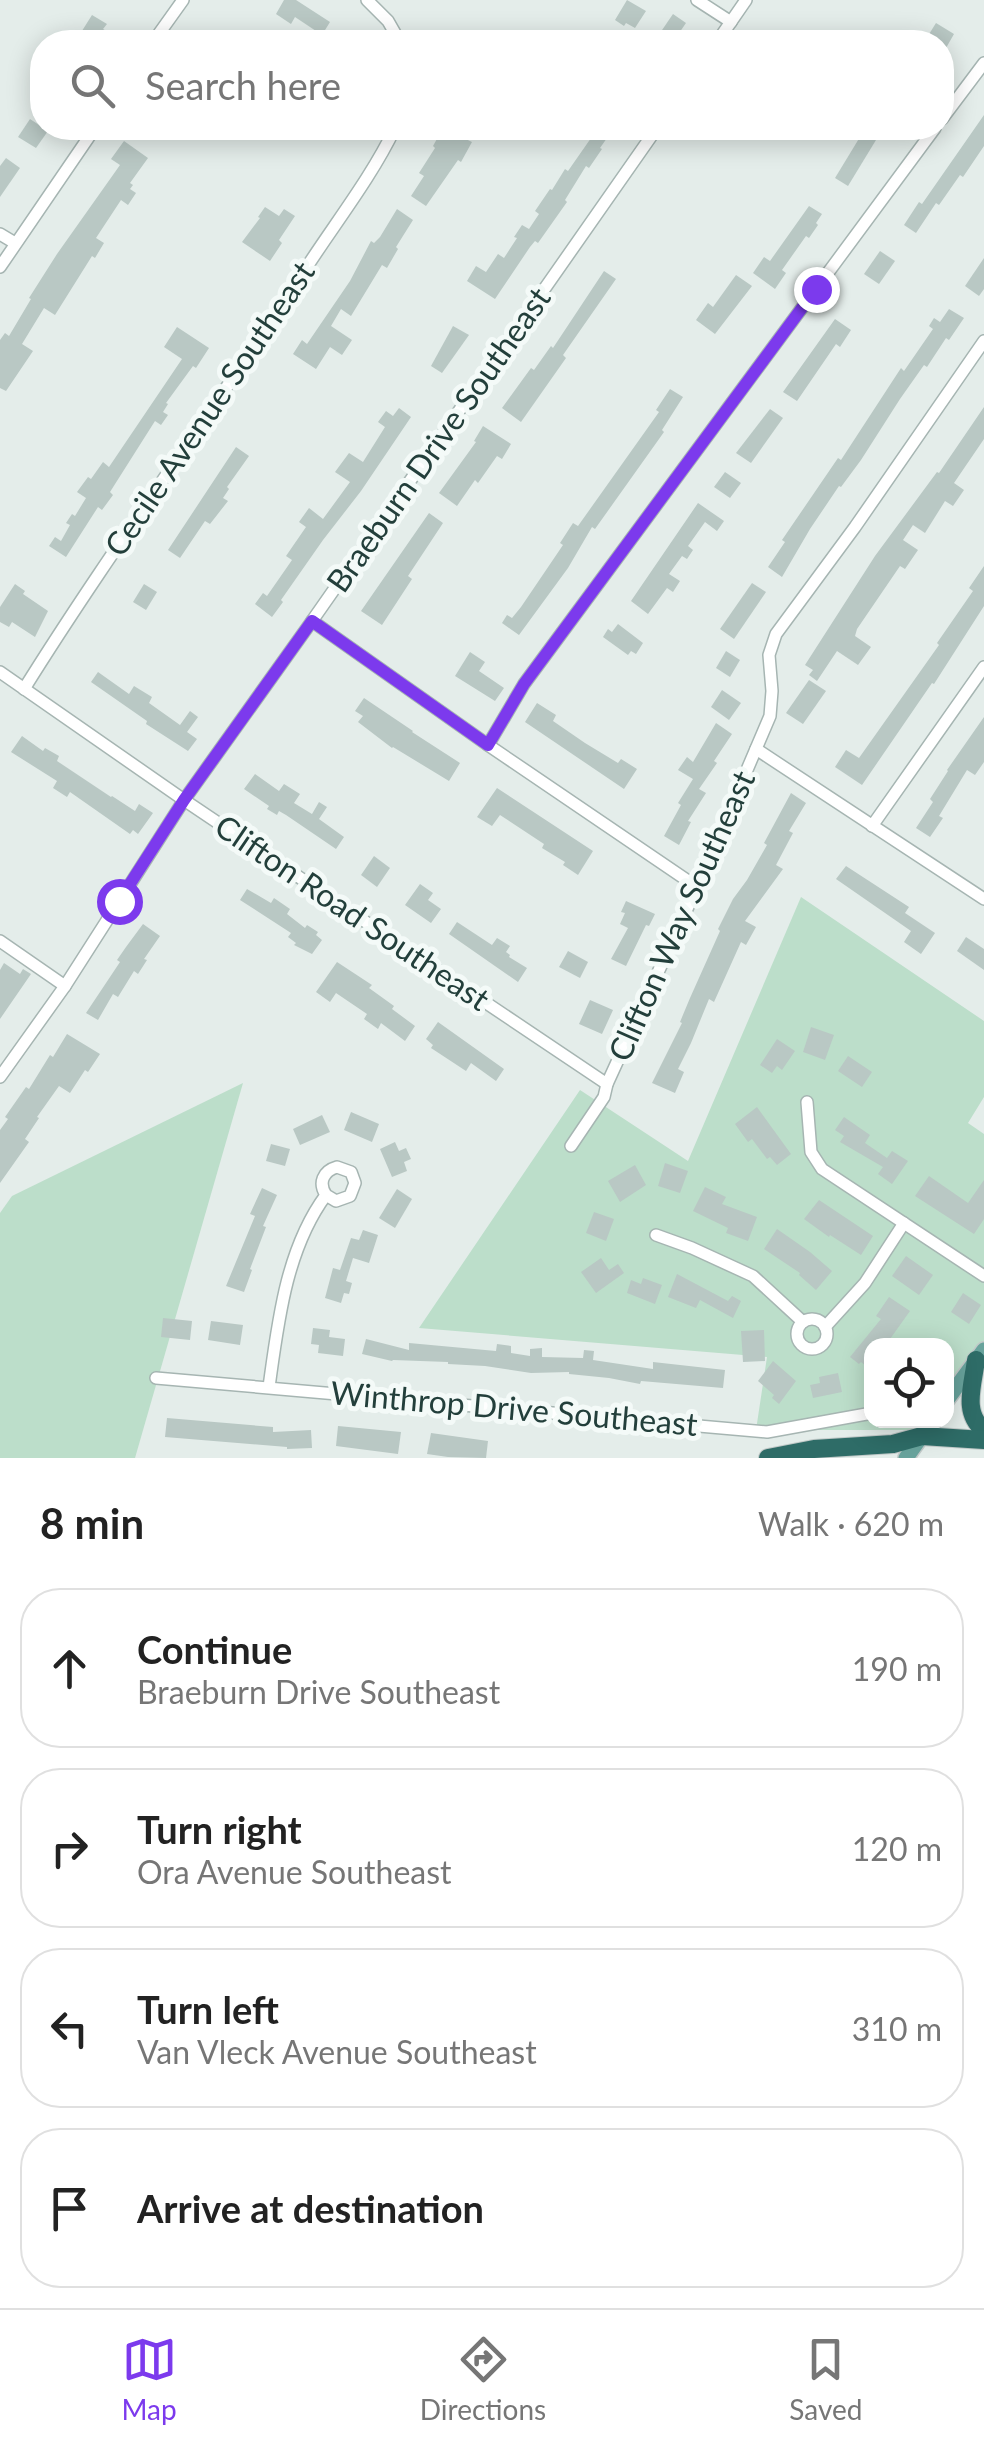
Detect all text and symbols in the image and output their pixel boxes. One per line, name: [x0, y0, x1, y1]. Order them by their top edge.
search box: [30, 30, 954, 140]
icon: search: [65, 58, 120, 113]
text: Search here: [145, 62, 341, 108]
street label: Cecile Avenue Southeast: [95, 253, 322, 563]
route end: [794, 267, 840, 313]
street label: Braeburn Drive Southeast: [318, 279, 558, 599]
street label: Clifton Way Southeast: [599, 764, 762, 1067]
street label: Clifton Road Southeast: [208, 805, 498, 1018]
route start: [97, 879, 143, 925]
map controls: [864, 1338, 954, 1428]
button: locate: [864, 1338, 954, 1428]
street label: Winthrop Drive Southeast: [329, 1372, 700, 1443]
text: 8 min: [40, 1498, 144, 1548]
text: Walk · 620 m: [758, 1504, 944, 1543]
text: Continue: [137, 1626, 292, 1672]
icon: ahead: [42, 1641, 97, 1696]
text: 190 m: [852, 1649, 942, 1688]
text: Braeburn Drive Southeast: [137, 1672, 500, 1711]
text: Turn right: [137, 1806, 302, 1852]
icon: right: [42, 1821, 97, 1876]
text: 120 m: [852, 1829, 942, 1868]
text: Ora Avenue Southeast: [137, 1852, 452, 1891]
text: Turn left: [137, 1986, 279, 2032]
icon: left: [42, 2001, 97, 2056]
text: 310 m: [852, 2009, 942, 2048]
text: Van Vleck Avenue Southeast: [137, 2032, 537, 2071]
icon: arrive: [42, 2181, 97, 2236]
text: Arrive at destination: [137, 2185, 484, 2231]
tab: Map: [122, 2332, 177, 2426]
tab: Directions: [420, 2332, 546, 2426]
tab: Saved: [789, 2332, 862, 2426]

